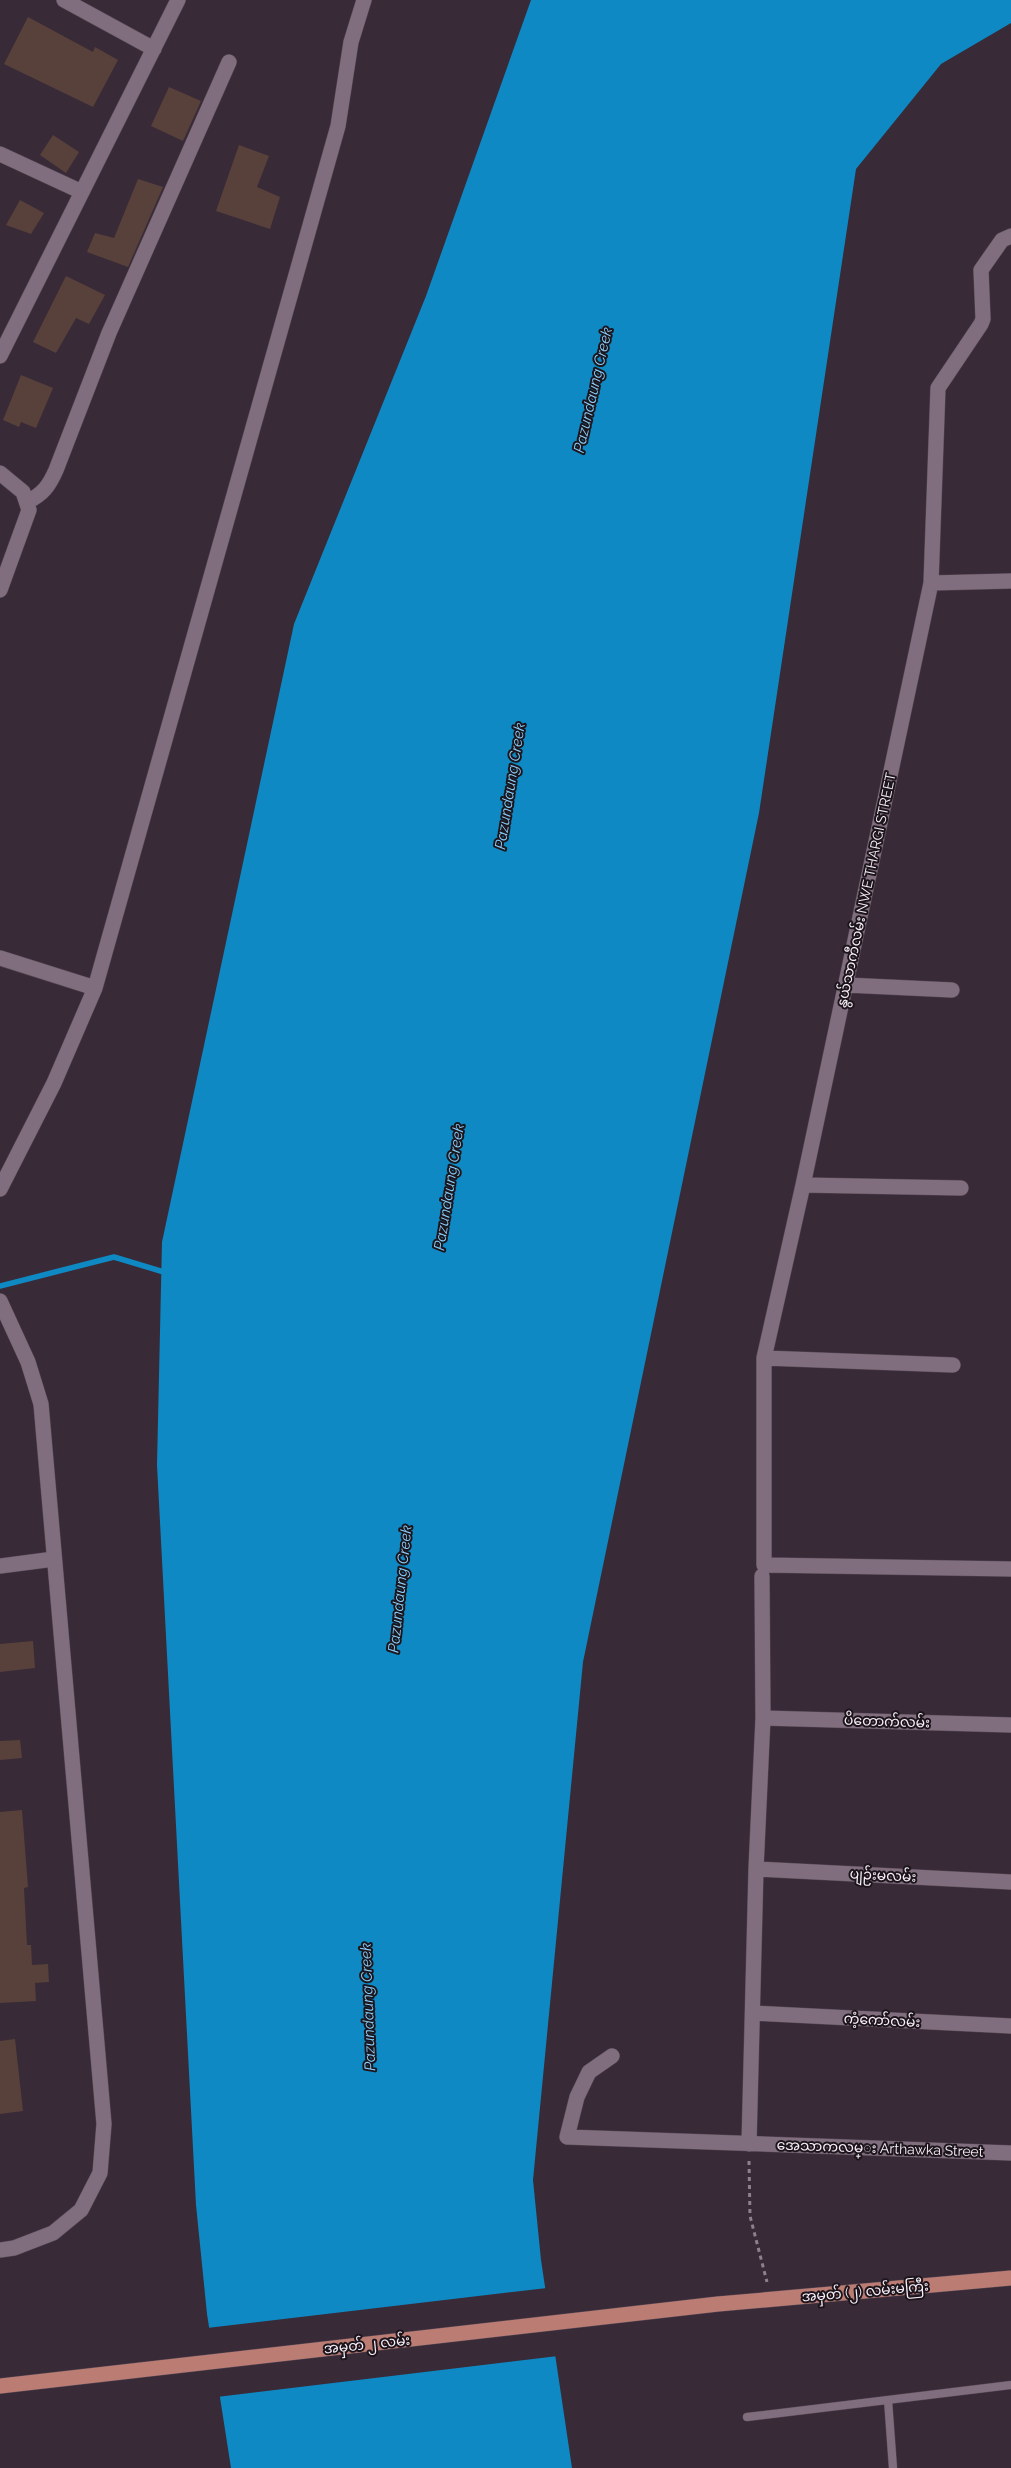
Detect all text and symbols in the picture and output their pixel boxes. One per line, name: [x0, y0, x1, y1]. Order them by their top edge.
water label: Pazundaung Creek: [570, 326, 616, 454]
water label: Pazundaung Creek: [491, 721, 529, 851]
street label: နွယ်သာကီလမ်း NWE THARGI STREET: [831, 770, 902, 1009]
water label: Pazundaung Creek: [430, 1122, 468, 1252]
water label: Pazundaung Creek: [384, 1524, 416, 1654]
street label: ပိတောက်လမ်း: [844, 1710, 930, 1730]
street label: ပျဉ်းမလမ်း: [849, 1863, 917, 1889]
water label: Pazundaung Creek: [357, 1943, 379, 2071]
street label: ကံ့ကော်လမ်း: [843, 2008, 921, 2032]
street label: အေသာကလမ္း Arthawka Street: [776, 2136, 984, 2163]
street label: အမှတ် (၂) လမ်းမကြီး: [801, 2275, 930, 2309]
street label: အမှတ် ၂ လမ်း: [323, 2330, 411, 2360]

